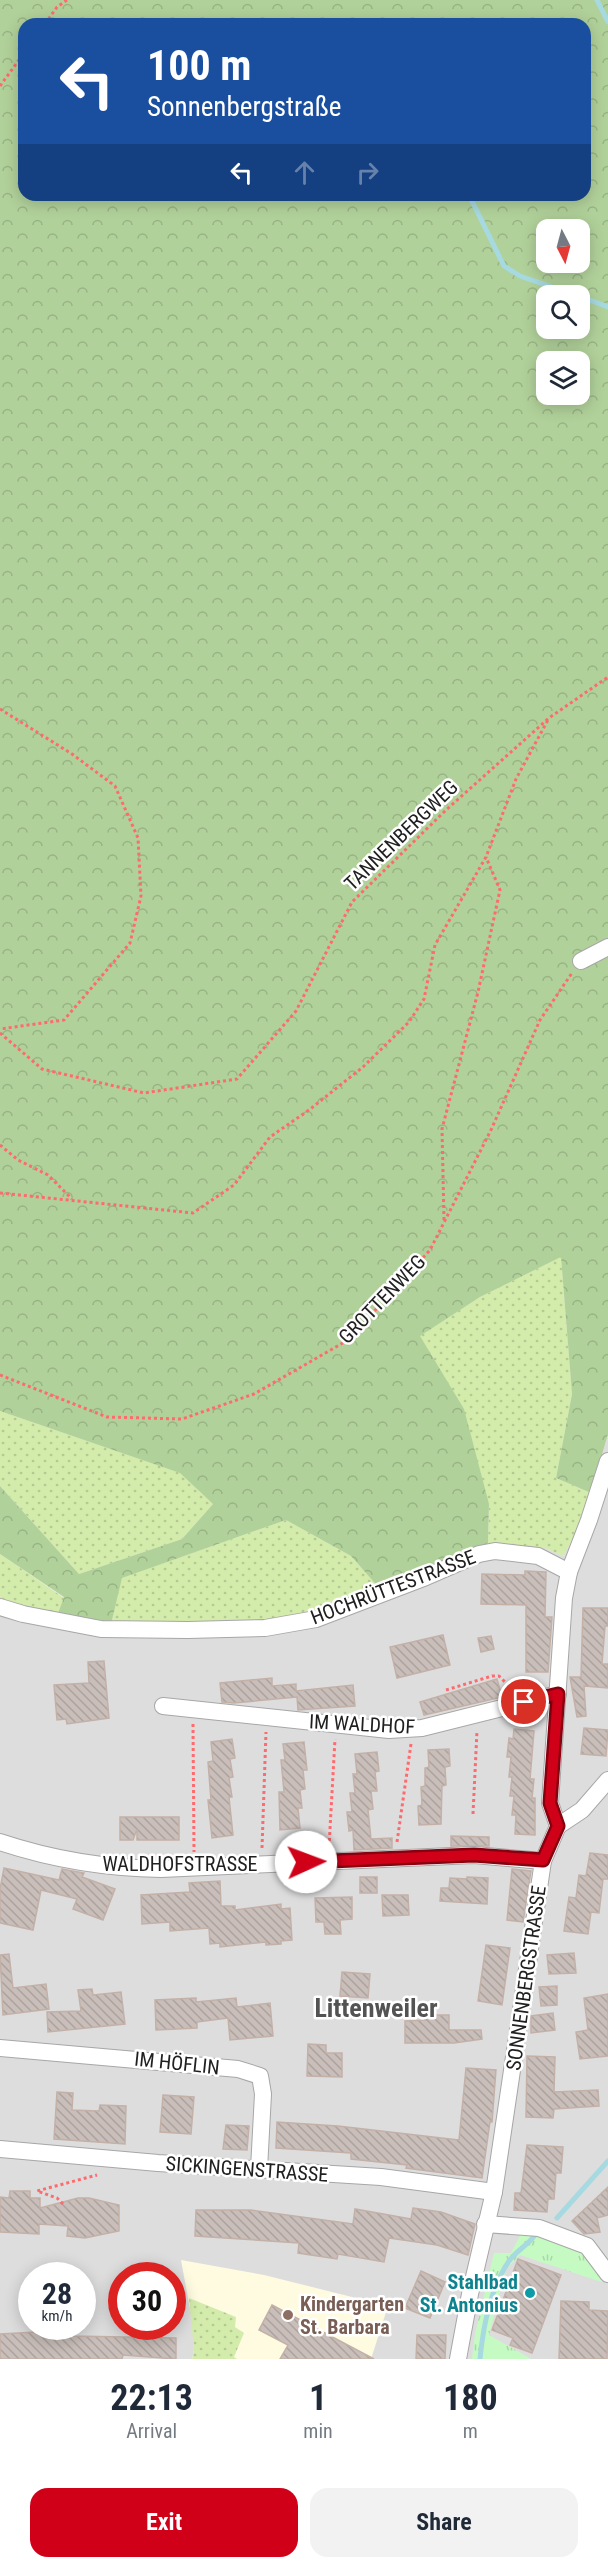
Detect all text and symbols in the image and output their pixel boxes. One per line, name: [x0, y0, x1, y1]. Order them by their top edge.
text: 100 m: [147, 41, 252, 90]
icon: left: [48, 42, 126, 120]
text: Sonnenbergstraße: [147, 91, 341, 123]
icon: left: [225, 156, 258, 189]
icon: ahead: [288, 156, 321, 189]
icon: right: [351, 156, 384, 189]
north arrow: [536, 219, 590, 273]
map controls: [536, 219, 590, 405]
button: search: [536, 285, 590, 339]
button: layers: [536, 351, 590, 405]
street label: TANNENBERGWEG: [339, 775, 463, 895]
street label: GROTTENWEG: [334, 1249, 430, 1349]
street label: HOCHRÜTTESTRASSE: [307, 1545, 479, 1629]
pin: [498, 1676, 549, 1727]
icon: arrive: [507, 1685, 540, 1718]
street label: IM WALDHOF: [308, 1709, 416, 1739]
position arrow: [274, 1830, 338, 1894]
street label: WALDHOFSTRASSE: [103, 1852, 258, 1876]
street label: SONNENBERGSTRASSE: [501, 1884, 551, 2072]
district label: Littenweiler: [314, 1993, 438, 2023]
street label: IM HÖFLIN: [133, 2047, 221, 2079]
street label: SICKINGENSTRASSE: [165, 2151, 329, 2187]
speed limit sign: 30: [108, 2262, 186, 2340]
place label: Stahlbad St. Antonius: [420, 2270, 518, 2317]
text: 28: [42, 2276, 72, 2311]
marker: Stahlbad St. Antonius: [523, 2286, 537, 2300]
place label: Kindergarten St. Barbara: [300, 2292, 404, 2339]
text: km/h: [42, 2307, 72, 2325]
marker: Kindergarten St. Barbara: [281, 2308, 295, 2322]
text: 22:13: [110, 2377, 193, 2419]
text: 1: [309, 2377, 327, 2419]
text: 180: [443, 2377, 498, 2419]
text: Arrival: [126, 2419, 177, 2443]
text: min: [303, 2419, 333, 2443]
text: m: [463, 2419, 478, 2443]
button: Exit: [30, 2488, 298, 2557]
button: Share: [310, 2488, 578, 2557]

